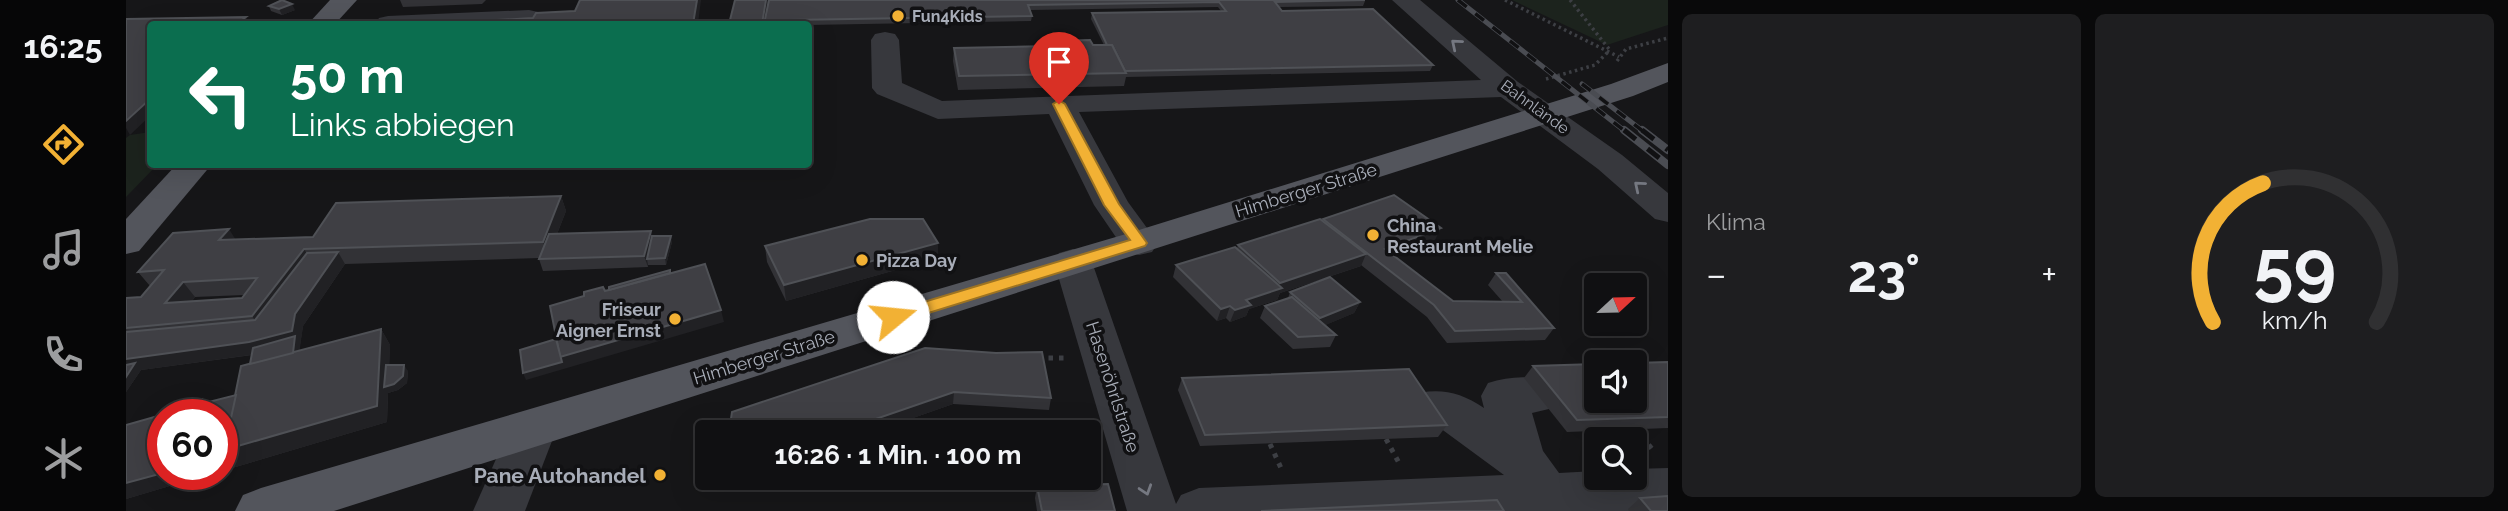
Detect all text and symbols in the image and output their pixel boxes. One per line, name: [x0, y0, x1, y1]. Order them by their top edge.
place label: Fun4Kids: [912, 7, 983, 26]
marker: Fun4Kids: [890, 8, 906, 24]
text: 16:25: [24, 28, 102, 65]
pin: [1029, 32, 1089, 104]
one-way arrow: [1452, 40, 1465, 52]
icon: arrive: [1040, 43, 1078, 81]
text: 50 m: [290, 47, 405, 104]
icon: left: [175, 49, 266, 140]
street label: Bahnlände: [1497, 76, 1573, 138]
text: Links abbiegen: [290, 106, 515, 143]
icon: directions: [39, 120, 88, 169]
street label: Himberger Straße: [1233, 158, 1380, 222]
one-way arrow: [1634, 182, 1647, 195]
text: Klima: [1706, 208, 1766, 235]
place label: China Restaurant Melie: [1387, 215, 1533, 257]
text: 59: [2253, 224, 2336, 309]
icon: music: [39, 225, 88, 274]
marker: China Restaurant Melie: [1365, 227, 1381, 243]
text: 23°: [1848, 243, 1920, 304]
place label: Pizza Day: [876, 250, 957, 271]
marker: Pizza Day: [854, 252, 870, 268]
text: −: [1706, 252, 1726, 297]
text: +: [2041, 252, 2057, 297]
north arrow: [1584, 273, 1647, 336]
map controls: [1584, 273, 1647, 490]
position arrow: [856, 280, 930, 354]
place label: Friseur Aigner Ernst: [556, 299, 661, 341]
text: km/h: [2262, 304, 2327, 334]
marker: Friseur Aigner Ernst: [667, 311, 683, 327]
street label: Hasenöhrlstraße: [1082, 319, 1144, 456]
street label: Himberger Straße: [691, 325, 838, 389]
icon: phone: [39, 330, 88, 379]
button: sound: [1584, 350, 1647, 413]
speed limit sign: 60: [147, 399, 238, 490]
button: search: [1584, 427, 1647, 490]
icon: climate: [39, 434, 88, 483]
text: 16:26 · 1 Min. · 100 m: [774, 440, 1022, 470]
place label: Pane Autohandel: [474, 463, 646, 488]
marker: Pane Autohandel: [652, 467, 668, 483]
one-way arrow: [1138, 484, 1152, 496]

